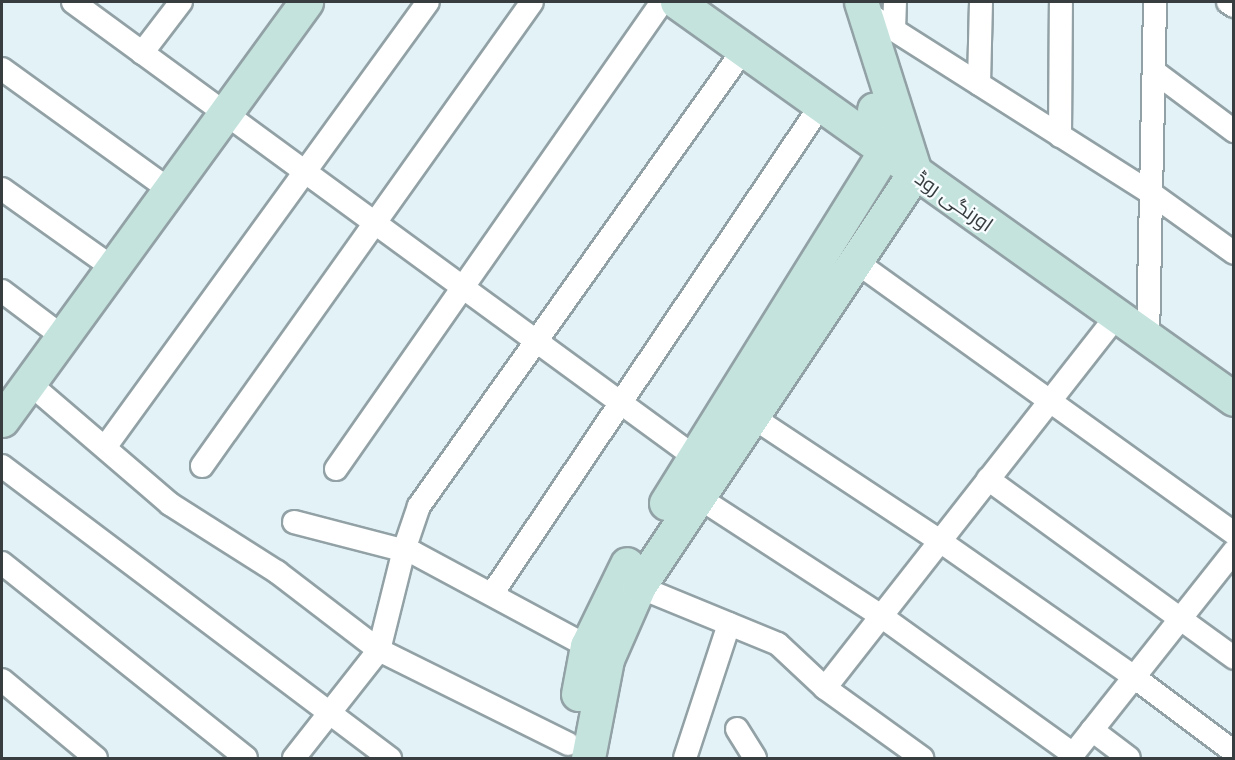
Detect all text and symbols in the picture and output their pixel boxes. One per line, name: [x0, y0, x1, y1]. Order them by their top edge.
street label: اورنگی روڈ: [911, 164, 999, 236]

